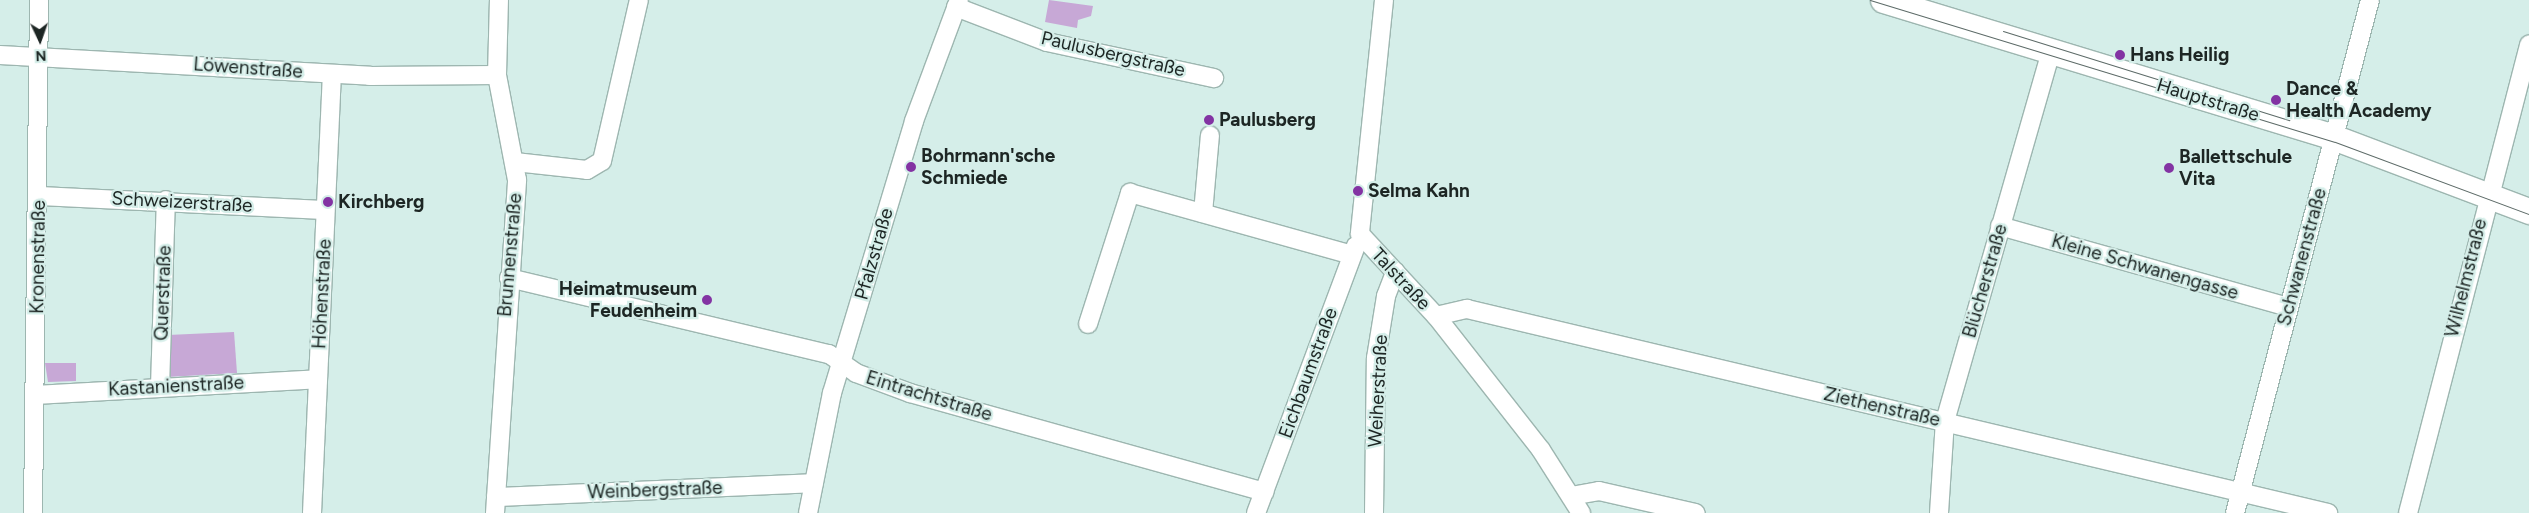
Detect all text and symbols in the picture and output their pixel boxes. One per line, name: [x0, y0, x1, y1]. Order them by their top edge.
north arrow: [15, 15, 65, 65]
street label: Paulusbergstraße: [1039, 26, 1187, 82]
place label: Hans Heilig: [2130, 44, 2229, 66]
text: N: [35, 47, 47, 64]
marker: Hans Heilig: [2114, 49, 2126, 61]
street label: Löwenstraße: [193, 53, 303, 83]
street label: Hauptstraße: [2154, 74, 2262, 126]
place label: Dance & Health Academy: [2286, 78, 2432, 122]
marker: Dance & Health Academy: [2270, 94, 2282, 106]
place label: Paulusberg: [1219, 109, 1316, 131]
marker: Paulusberg: [1203, 114, 1215, 126]
place label: Bohrmann'sche Schmiede: [921, 145, 1055, 189]
place label: Ballettschule Vita: [2179, 146, 2292, 190]
marker: Bohrmann'sche Schmiede: [905, 161, 917, 173]
marker: Ballettschule Vita: [2163, 162, 2175, 174]
place label: Selma Kahn: [1368, 180, 1470, 202]
marker: Selma Kahn: [1352, 185, 1364, 197]
street label: Schwanenstraße: [2273, 186, 2331, 328]
street label: Schweizerstraße: [111, 187, 253, 217]
place label: Kirchberg: [338, 191, 425, 213]
street label: Brunnenstraße: [493, 192, 527, 318]
marker: Kirchberg: [322, 196, 334, 208]
street label: Kronenstraße: [26, 200, 50, 314]
street label: Pfalzstraße: [850, 205, 898, 303]
street label: Wilhelmstraße: [2440, 216, 2492, 340]
street label: Blücherstraße: [1958, 221, 2012, 341]
street label: Kleine Schwanengasse: [2049, 229, 2241, 305]
street label: Höhenstraße: [308, 238, 336, 350]
street label: Talstraße: [1367, 243, 1435, 315]
street label: Querstraße: [150, 245, 176, 341]
place label: Heimatmuseum Feudenheim: [559, 278, 697, 322]
marker: Heimatmuseum Feudenheim: [701, 294, 713, 306]
street label: Eichbaumstraße: [1274, 305, 1342, 441]
street label: Weiherstraße: [1364, 334, 1392, 448]
street label: Eintrachtstraße: [863, 366, 995, 426]
street label: Kastanienstraße: [107, 371, 245, 401]
street label: Ziethenstraße: [1821, 383, 1943, 431]
street label: Weinbergstraße: [587, 476, 723, 504]

